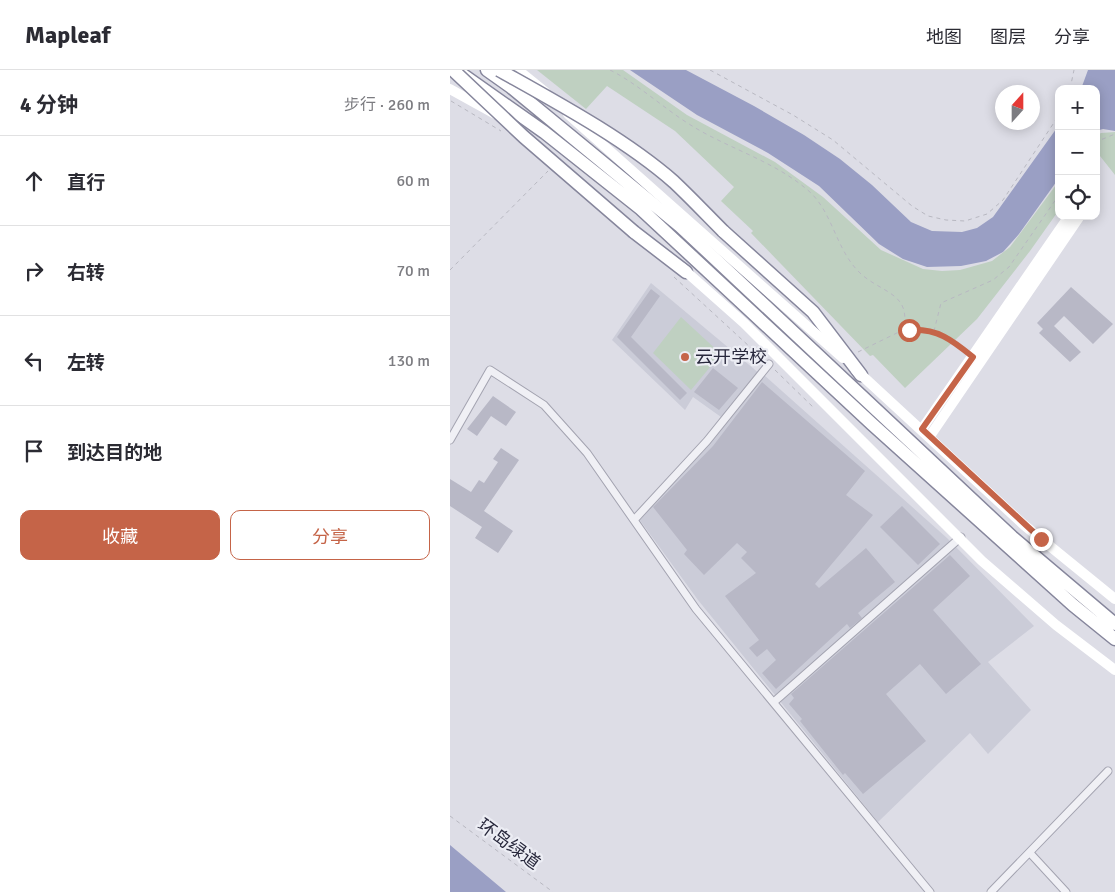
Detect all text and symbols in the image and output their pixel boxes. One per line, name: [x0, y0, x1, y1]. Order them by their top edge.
text: Mapleaf: [25, 20, 110, 50]
text: 地图: [926, 26, 962, 48]
text: 图层: [990, 26, 1026, 48]
text: 分享: [1054, 26, 1090, 48]
north arrow: [995, 85, 1040, 130]
map controls: [1055, 85, 1100, 220]
button: +: [1055, 85, 1100, 130]
text: 4 分钟: [20, 92, 78, 118]
text: 步行 · 260 m: [344, 95, 430, 115]
button: −: [1055, 130, 1100, 175]
icon: ahead: [20, 167, 48, 195]
text: 直行: [67, 171, 105, 195]
text: 60 m: [396, 171, 430, 191]
button: locate: [1055, 175, 1100, 220]
icon: right: [20, 257, 48, 285]
text: 右转: [67, 261, 105, 285]
text: 70 m: [396, 261, 430, 281]
route start: [898, 319, 921, 342]
place label: 云开学校: [695, 346, 767, 368]
icon: left: [20, 347, 48, 375]
text: 左转: [67, 351, 105, 375]
text: 130 m: [388, 351, 430, 371]
marker: 云开学校: [679, 351, 691, 363]
icon: arrive: [20, 437, 48, 465]
text: 到达目的地: [67, 441, 162, 465]
button: 收藏: [20, 510, 220, 560]
button: 分享: [230, 510, 430, 560]
route end: [1030, 528, 1053, 551]
street label: 环岛绿道: [473, 814, 545, 874]

